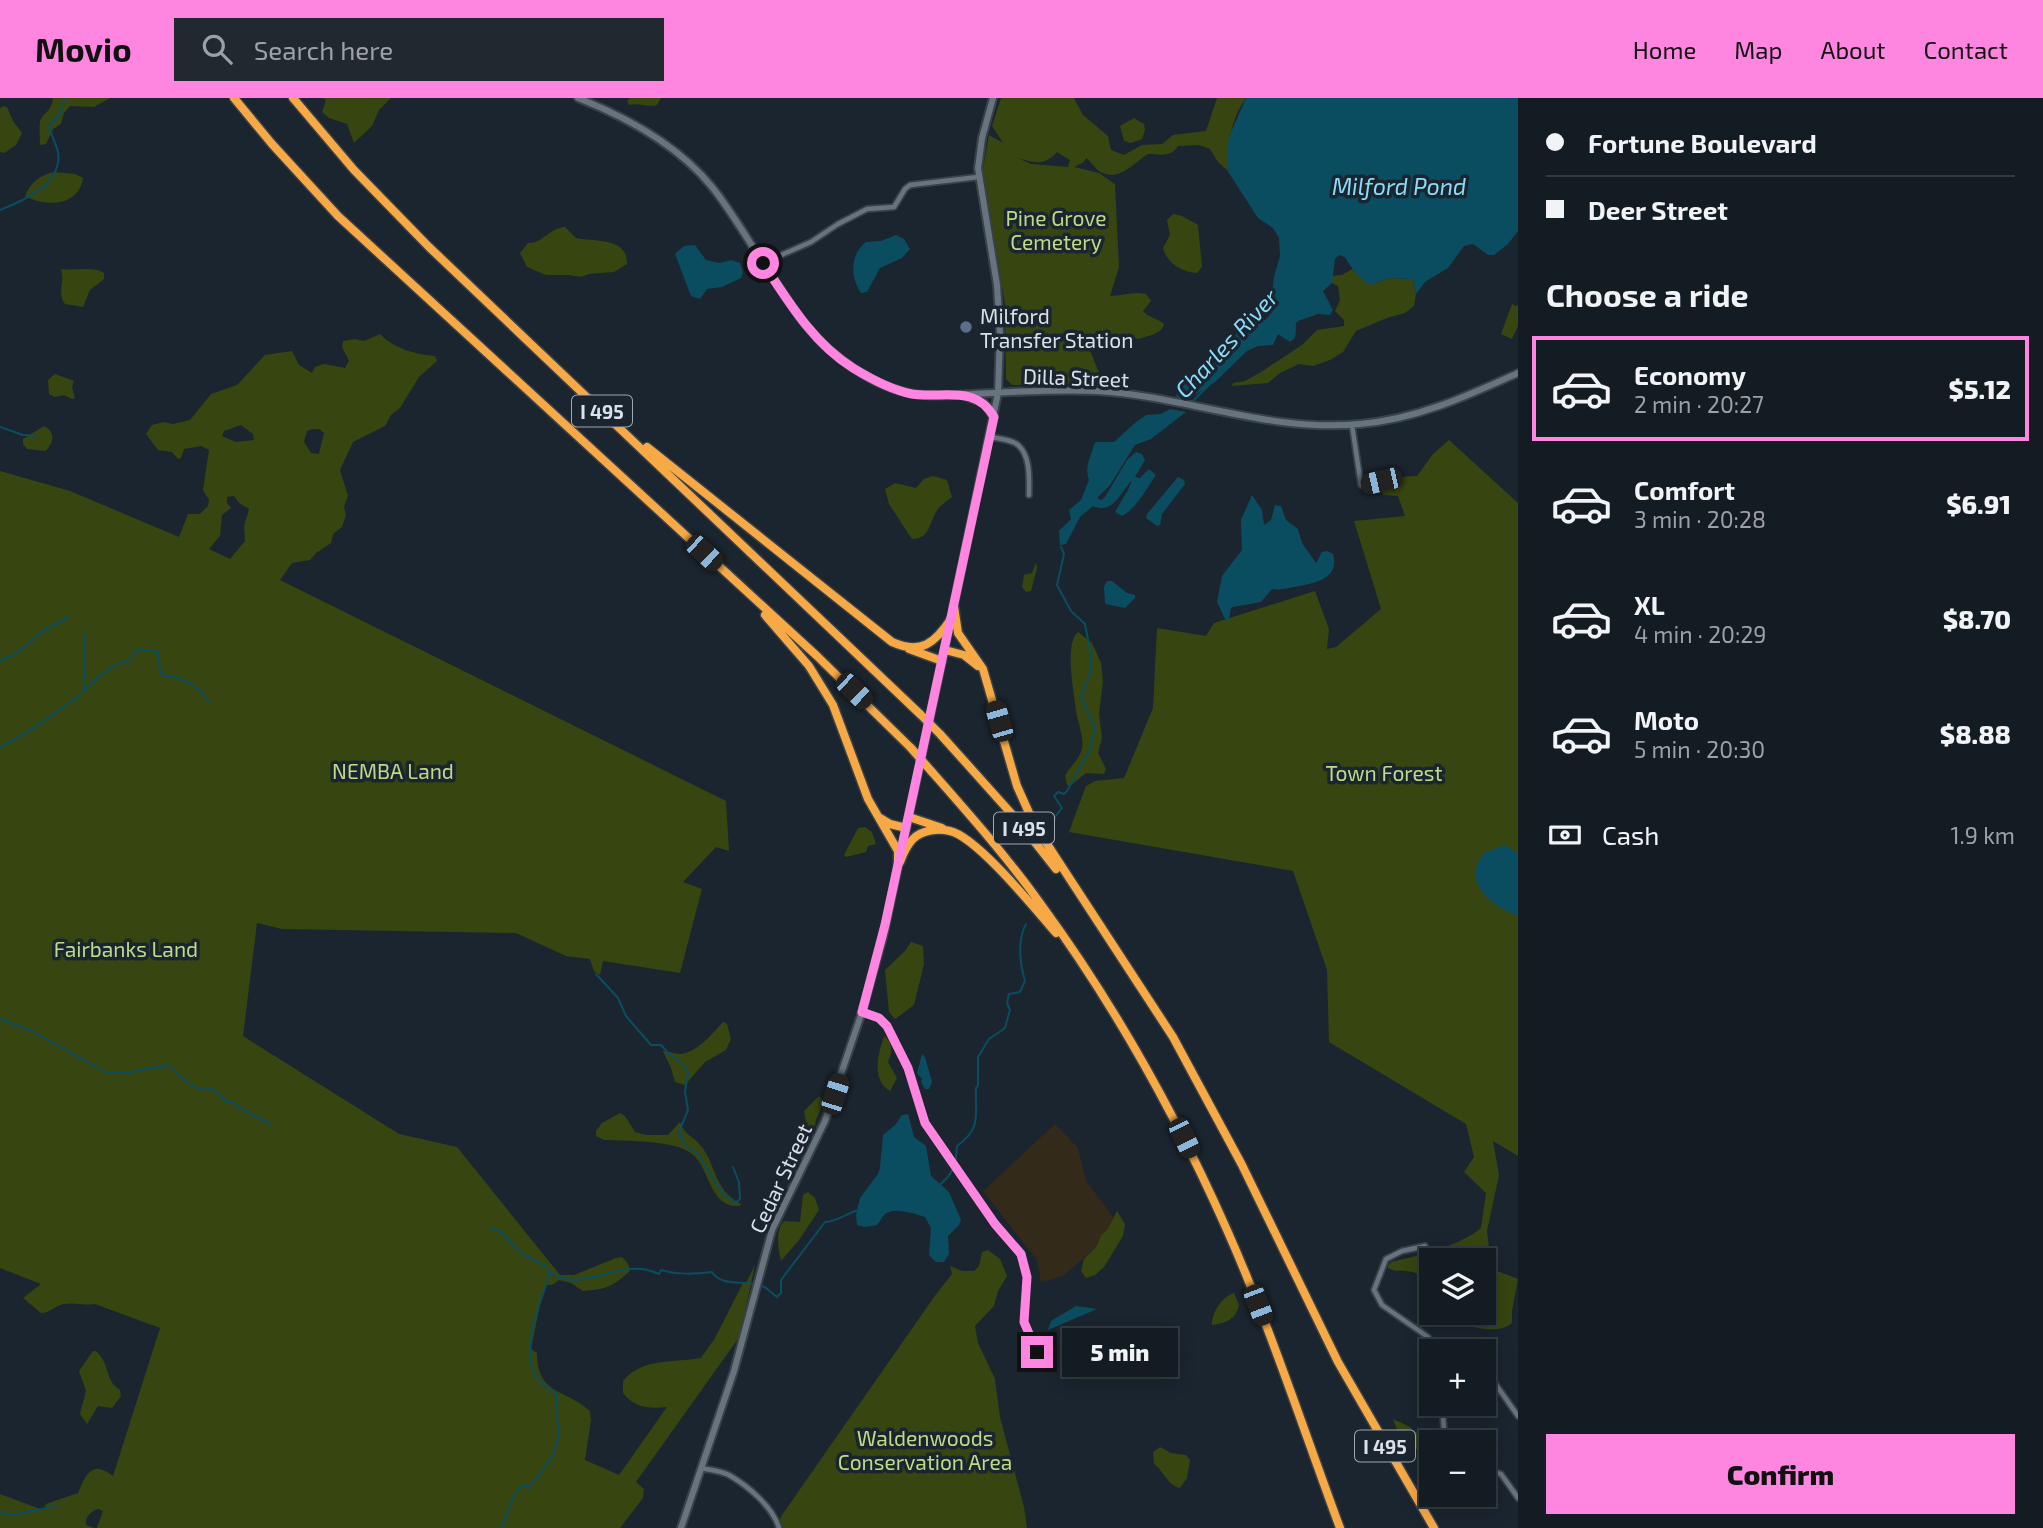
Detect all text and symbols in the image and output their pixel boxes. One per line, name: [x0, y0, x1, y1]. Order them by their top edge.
search box: [174, 18, 664, 81]
text: Movio: [35, 29, 132, 69]
icon: search: [198, 30, 236, 68]
text: Search here: [254, 34, 393, 65]
text: Home: [1633, 35, 1696, 64]
text: Map: [1734, 35, 1782, 64]
text: About: [1820, 35, 1886, 64]
text: Contact: [1924, 35, 2008, 64]
text: Fortune Boulevard: [1588, 127, 1817, 158]
water label: Milford Pond: [1332, 172, 1466, 200]
text: Deer Street: [1588, 194, 1728, 225]
park label: Pine Grove Cemetery: [1005, 205, 1107, 254]
route start: [747, 247, 779, 279]
text: Choose a ride: [1546, 275, 1749, 313]
water label: Charles River: [1169, 282, 1284, 403]
place label: Milford Transfer Station: [980, 303, 1133, 352]
marker: Milford Transfer Station: [958, 319, 974, 335]
icon: car: [1550, 357, 1613, 420]
text: Economy: [1634, 359, 1746, 390]
street label: Dilla Street: [1022, 363, 1130, 391]
text: $5.12: [1949, 373, 2011, 404]
text: 2 min · 20:27: [1634, 390, 1764, 418]
road number: I 495: [572, 396, 632, 426]
car: [1359, 466, 1404, 496]
icon: car: [1550, 472, 1613, 535]
text: Comfort: [1634, 474, 1735, 505]
text: $6.91: [1946, 488, 2011, 519]
text: 3 min · 20:28: [1634, 505, 1766, 533]
car: [682, 531, 727, 575]
icon: car: [1550, 587, 1613, 650]
text: XL: [1634, 589, 1665, 620]
text: $8.70: [1943, 603, 2011, 634]
text: 4 min · 20:29: [1634, 620, 1766, 648]
car: [832, 669, 877, 713]
car: [984, 698, 1015, 744]
icon: car: [1550, 702, 1613, 765]
text: Moto: [1634, 704, 1699, 735]
text: $8.88: [1940, 718, 2011, 749]
text: 5 min · 20:30: [1634, 735, 1765, 763]
park label: NEMBA Land: [332, 758, 454, 783]
park label: Town Forest: [1326, 760, 1442, 785]
road number: I 495: [994, 813, 1054, 844]
icon: cash: [1546, 816, 1584, 854]
text: Cash: [1602, 819, 1659, 850]
text: 1.9 km: [1950, 821, 2015, 849]
park label: Fairbanks Land: [54, 936, 198, 961]
car: [819, 1071, 852, 1117]
car: [1166, 1115, 1203, 1161]
street label: Cedar Street: [744, 1119, 816, 1237]
map controls: [1419, 1248, 1496, 1507]
button: layers: [1419, 1248, 1496, 1325]
car: [1241, 1282, 1276, 1328]
callout: 5 min: [1062, 1328, 1177, 1376]
route end: [1021, 1336, 1053, 1368]
text: 5 min: [1091, 1338, 1149, 1366]
button: +: [1419, 1339, 1496, 1416]
park label: Waldenwoods Conservation Area: [838, 1425, 1012, 1474]
road number: I 495: [1355, 1430, 1415, 1462]
button: −: [1419, 1430, 1496, 1507]
button: Confirm: [1546, 1434, 2015, 1514]

